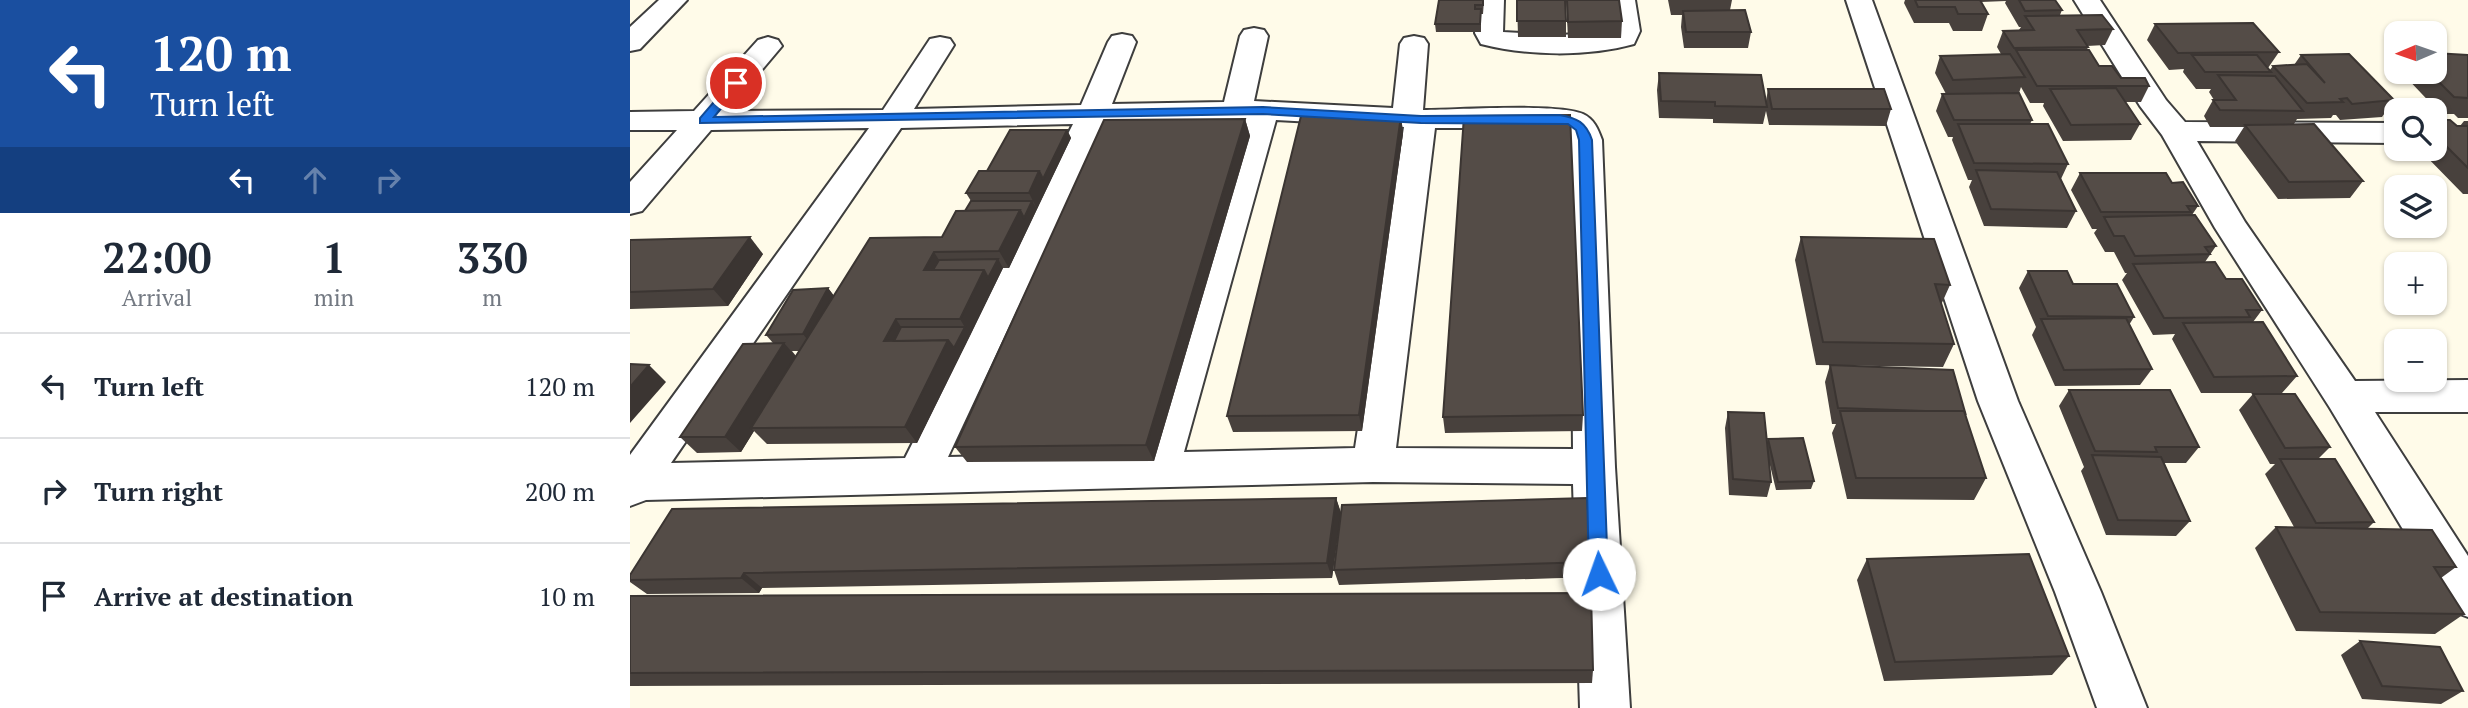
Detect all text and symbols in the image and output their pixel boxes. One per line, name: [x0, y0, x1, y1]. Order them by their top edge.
text: 120 m: [150, 20, 292, 85]
north arrow: [2384, 21, 2446, 84]
map controls: [2384, 21, 2447, 392]
icon: left: [35, 28, 126, 119]
pin: [706, 53, 766, 113]
icon: arrive: [717, 64, 755, 102]
text: Turn left: [150, 83, 274, 125]
button: search: [2384, 98, 2447, 161]
icon: left: [223, 161, 261, 199]
icon: ahead: [296, 161, 334, 199]
icon: right: [369, 161, 407, 199]
button: layers: [2384, 175, 2447, 238]
text: 22:00: [102, 229, 212, 285]
text: 1: [322, 229, 346, 285]
text: 330: [457, 229, 528, 285]
button: +: [2384, 252, 2447, 315]
text: Arrival: [122, 282, 192, 313]
text: min: [314, 282, 354, 313]
text: m: [482, 282, 502, 313]
button: −: [2384, 329, 2447, 392]
icon: left: [35, 367, 73, 405]
text: Turn left: [94, 369, 204, 403]
text: 120 m: [525, 369, 595, 403]
icon: right: [35, 472, 73, 510]
text: Turn right: [94, 474, 223, 508]
text: 200 m: [525, 474, 595, 508]
position arrow: [1562, 537, 1636, 611]
icon: arrive: [35, 577, 73, 615]
text: Arrive at destination: [94, 579, 353, 613]
text: 10 m: [539, 579, 595, 613]

